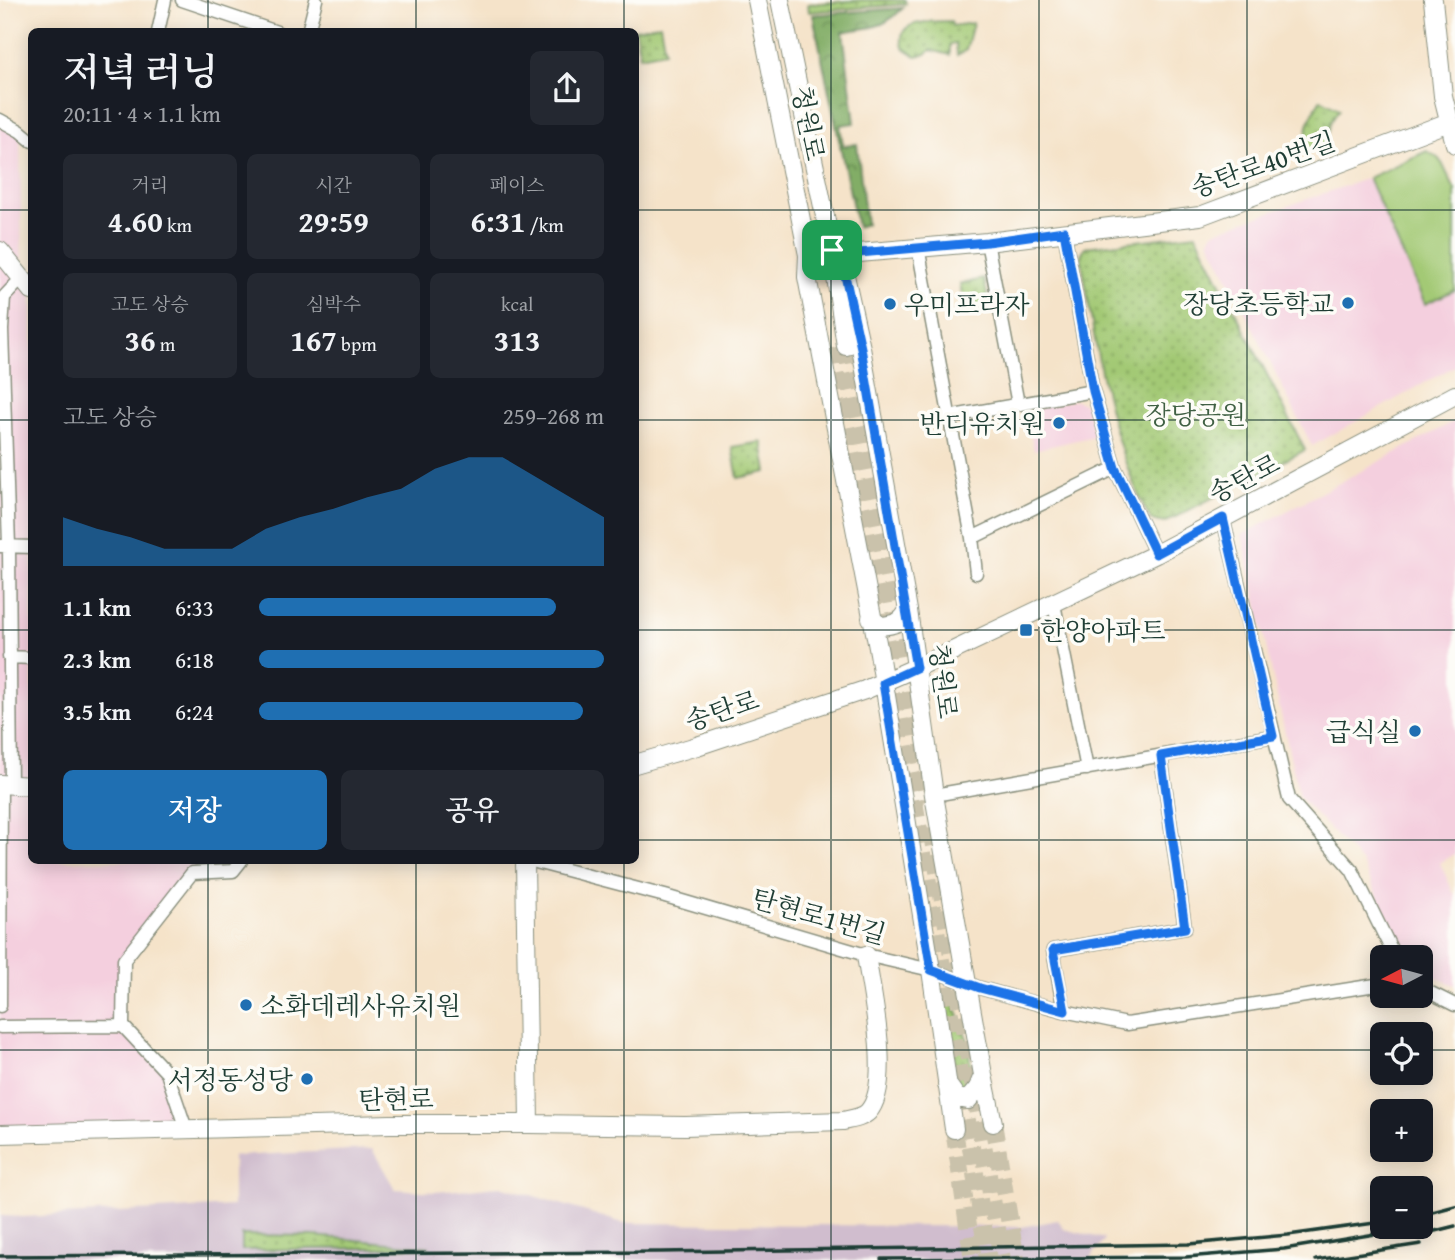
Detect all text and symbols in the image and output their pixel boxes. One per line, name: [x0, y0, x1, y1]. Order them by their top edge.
text: 저녁 러닝: [63, 43, 218, 99]
button: share: [530, 51, 604, 125]
street label: 청원로: [783, 82, 835, 164]
text: 20:11 · 4 × 1.1 km: [63, 97, 221, 130]
street label: 송탄로40번길: [1185, 121, 1341, 207]
text: 거리: [131, 171, 168, 199]
text: 시간: [315, 171, 352, 199]
text: 페이스: [490, 171, 545, 199]
text: 4.60: [108, 199, 163, 243]
text: 29:59: [298, 199, 369, 243]
text: 6:31: [470, 199, 526, 243]
text: km: [163, 211, 192, 239]
text: /km: [526, 211, 564, 239]
pin: [802, 220, 862, 280]
icon: arrive: [813, 231, 851, 269]
place label: 장당초등학교: [1183, 284, 1334, 323]
place label: 우미프라자: [904, 285, 1030, 324]
text: 고도 상승: [111, 290, 189, 318]
text: 심박수: [306, 290, 361, 318]
text: kcal: [501, 290, 533, 318]
marker: 장당초등학교: [1340, 295, 1356, 311]
marker: 우미프라자: [882, 296, 898, 312]
text: 36: [124, 318, 156, 362]
text: 167: [290, 318, 337, 362]
text: 313: [494, 318, 540, 362]
text: m: [156, 330, 175, 358]
text: bpm: [337, 330, 377, 358]
park label: 장당공원: [1146, 395, 1246, 434]
text: 259–268 m: [503, 399, 604, 432]
text: 고도 상승: [63, 400, 157, 433]
place label: 반디유치원: [919, 404, 1045, 443]
marker: 반디유치원: [1051, 415, 1067, 431]
street label: 송탄로: [1202, 444, 1286, 512]
text: 1.1 km: [63, 591, 131, 624]
text: 6:33: [175, 591, 214, 624]
place label: 한양아파트: [1040, 611, 1166, 650]
marker: 한양아파트: [1018, 622, 1034, 638]
street label: 청원로: [920, 641, 968, 721]
text: 2.3 km: [63, 643, 131, 676]
text: 6:18: [175, 643, 214, 676]
street label: 송탄로: [680, 680, 764, 740]
text: 3.5 km: [63, 695, 131, 728]
text: 6:24: [175, 695, 214, 728]
place label: 급식실: [1326, 712, 1401, 751]
marker: 급식실: [1407, 723, 1423, 739]
button: 저장: [63, 770, 327, 850]
button: 공유: [341, 770, 604, 850]
street label: 탄현로1번길: [747, 878, 891, 954]
north arrow: [1370, 945, 1433, 1008]
map controls: [1370, 945, 1433, 1239]
place label: 소화데레사유치원: [260, 986, 461, 1025]
marker: 소화데레사유치원: [238, 997, 254, 1013]
button: locate: [1370, 1022, 1433, 1085]
place label: 서정동성당: [167, 1060, 293, 1099]
marker: 서정동성당: [299, 1071, 315, 1087]
street label: 탄현로: [358, 1079, 434, 1119]
button: +: [1370, 1099, 1433, 1162]
button: −: [1370, 1176, 1433, 1239]

